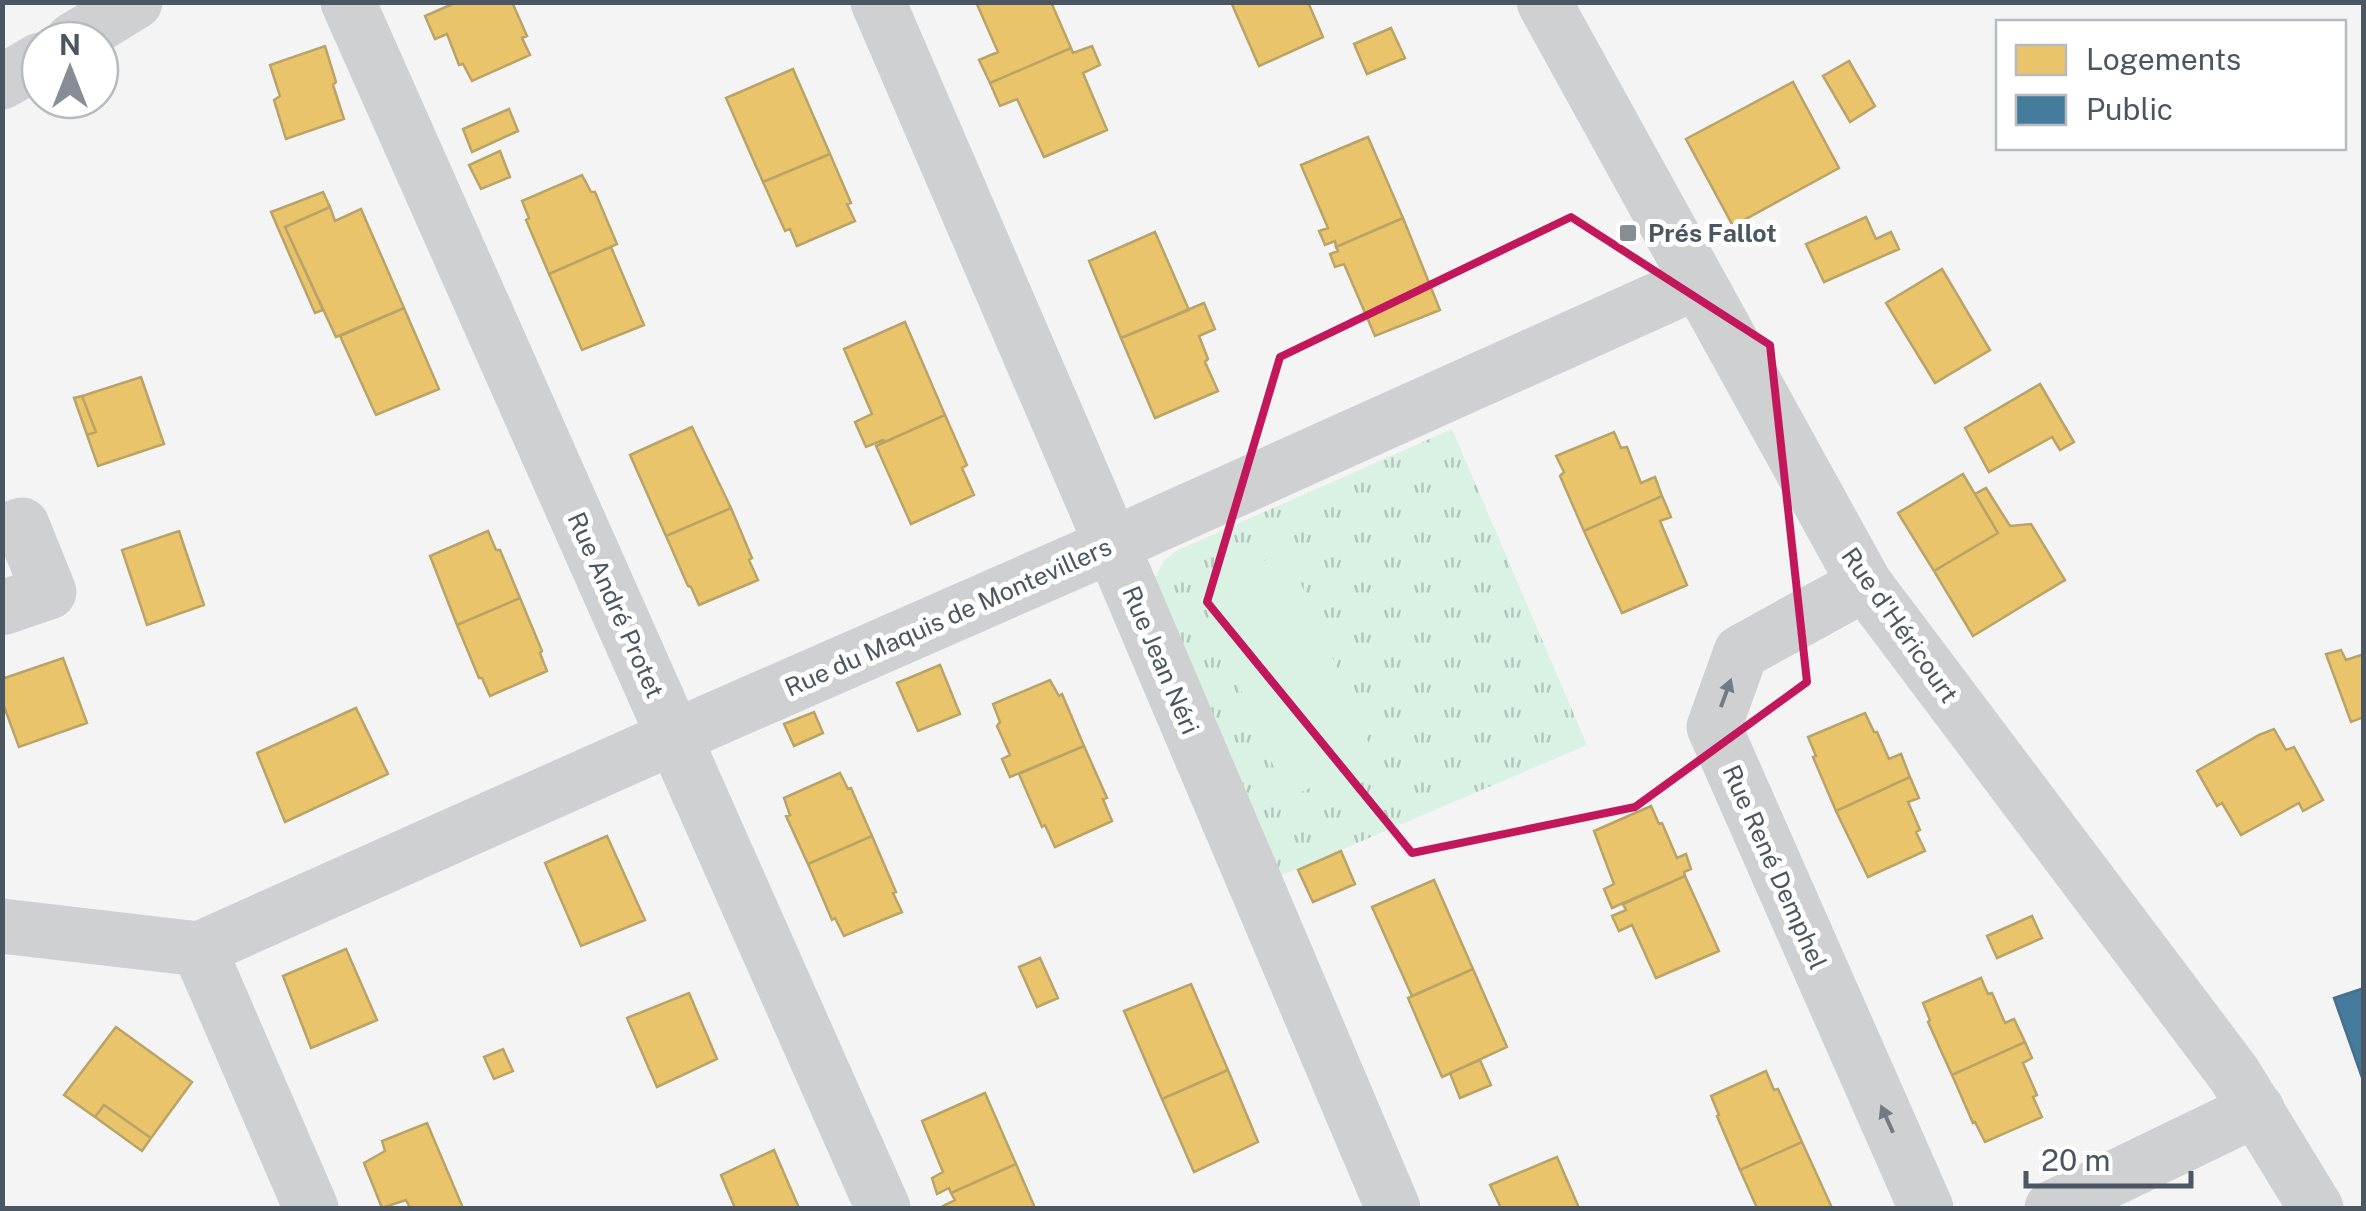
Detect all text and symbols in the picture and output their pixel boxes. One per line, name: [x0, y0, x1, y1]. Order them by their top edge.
north arrow: [20, 20, 120, 120]
legend: [1996, 20, 2346, 150]
text: N: [59, 28, 81, 61]
text: Logements: [2086, 41, 2241, 77]
text: Public: [2086, 91, 2173, 127]
place label: Prés Fallot: [1648, 218, 1777, 248]
marker: Prés Fallot: [1617, 222, 1639, 244]
street label: Rue André Protet: [562, 508, 670, 702]
street label: Rue du Maquis de Montevillers: [780, 531, 1116, 703]
street label: Rue d'Héricourt: [1835, 542, 1965, 708]
street label: Rue Jean Néri: [1116, 581, 1206, 739]
one-way arrow: [1719, 678, 1734, 708]
street label: Rue René Demphel: [1716, 760, 1834, 974]
one-way arrow: [1879, 1104, 1895, 1134]
scale bar: [2026, 1126, 2191, 1188]
text: 20 m: [2041, 1142, 2110, 1178]

